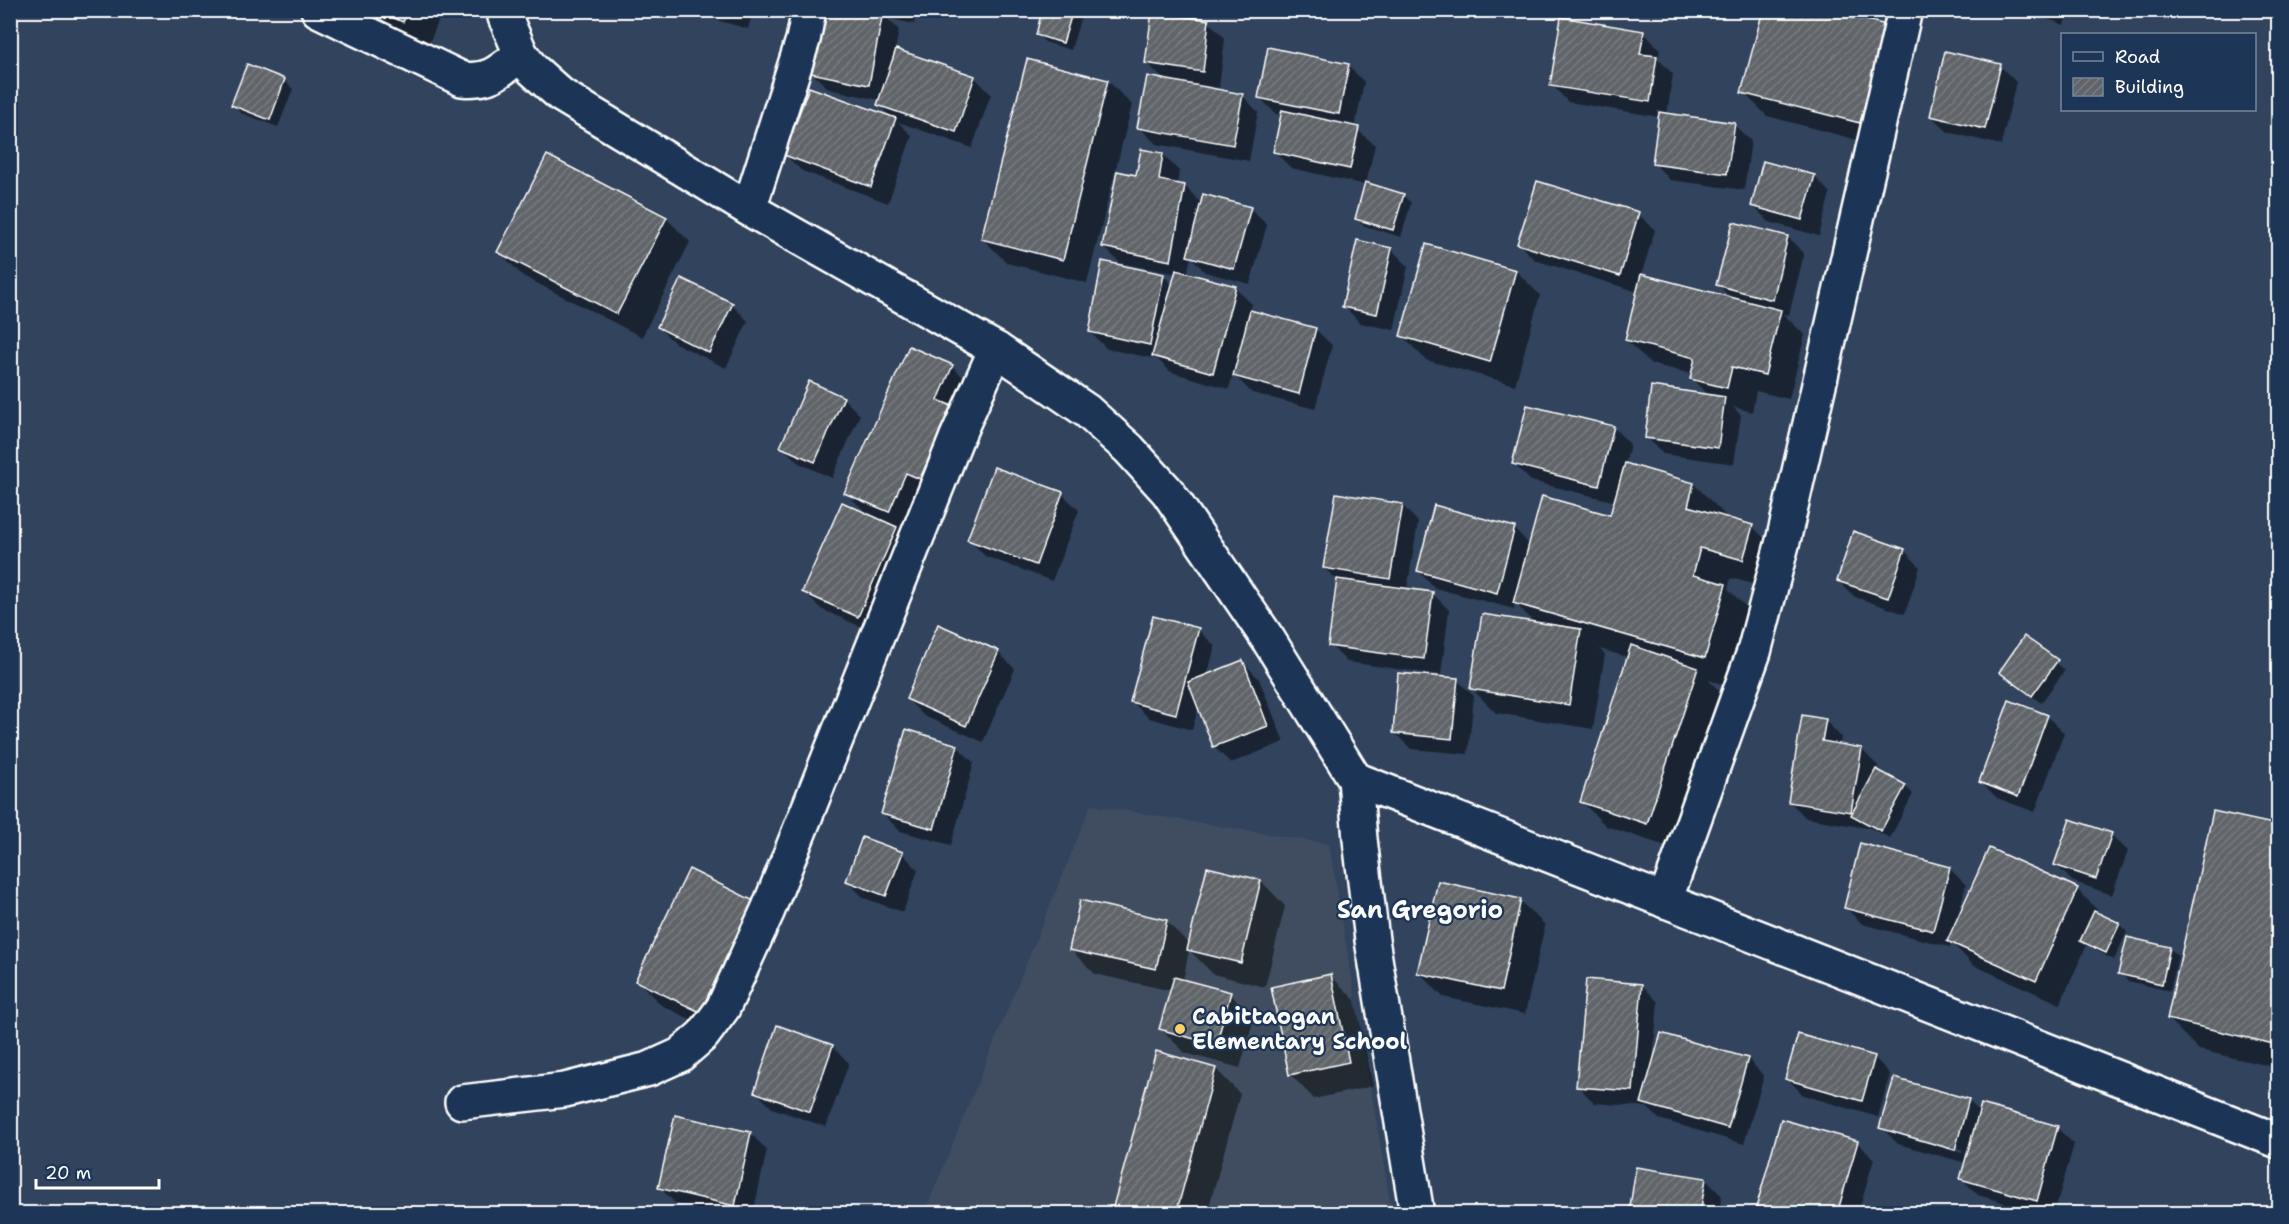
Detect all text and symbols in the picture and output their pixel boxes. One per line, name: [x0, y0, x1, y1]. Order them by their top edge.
legend: [2061, 33, 2256, 111]
text: Road: [2115, 45, 2160, 69]
text: Building: [2115, 75, 2184, 99]
district label: San Gregorio: [1337, 894, 1503, 926]
place label: Cabittaogan Elementary School: [1192, 1002, 1408, 1056]
marker: Cabittaogan Elementary School: [1173, 1022, 1187, 1036]
scale bar: [36, 1152, 159, 1190]
text: 20 m: [45, 1161, 91, 1185]

